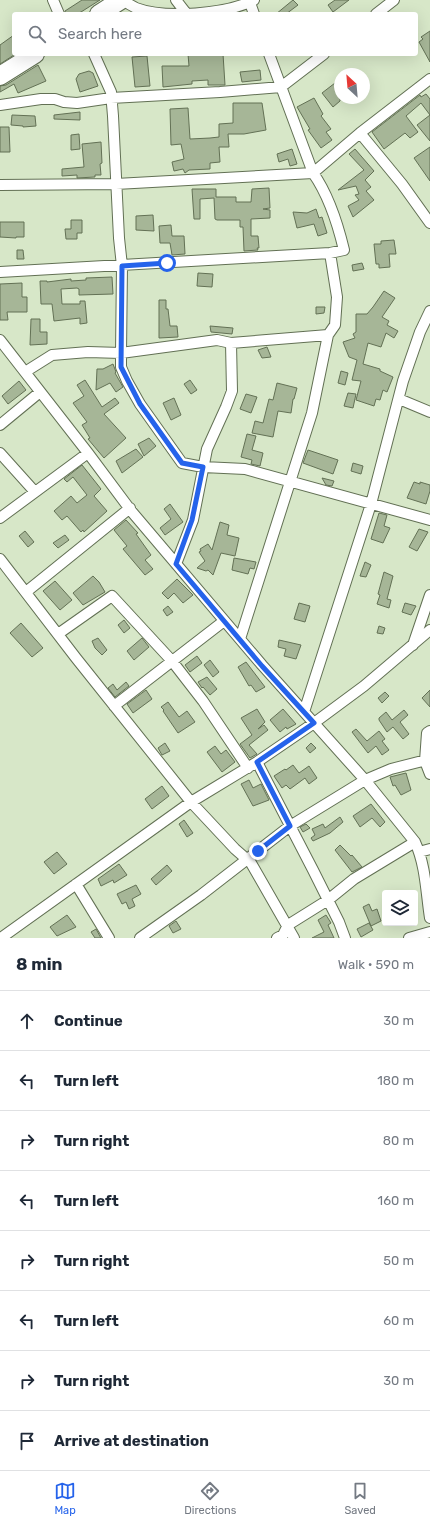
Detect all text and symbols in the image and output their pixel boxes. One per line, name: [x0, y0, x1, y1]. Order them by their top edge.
search box: [12, 12, 418, 56]
icon: search: [26, 23, 48, 45]
text: Search here: [58, 25, 142, 43]
north arrow: [334, 68, 370, 104]
route start: [158, 254, 176, 272]
route end: [249, 842, 267, 860]
map controls: [382, 890, 418, 926]
button: layers: [382, 890, 418, 926]
text: 8 min: [16, 954, 63, 974]
text: Walk · 590 m: [338, 957, 414, 972]
icon: ahead: [16, 1010, 38, 1032]
text: Continue: [54, 1012, 123, 1030]
text: 30 m: [383, 1013, 414, 1028]
icon: left: [16, 1070, 38, 1092]
text: Turn left: [54, 1072, 119, 1090]
text: 180 m: [377, 1073, 414, 1088]
icon: right: [16, 1130, 38, 1152]
text: Turn right: [54, 1132, 129, 1150]
text: 80 m: [383, 1133, 414, 1148]
icon: left: [16, 1190, 38, 1212]
text: Turn left: [54, 1192, 119, 1210]
text: 160 m: [378, 1193, 414, 1208]
icon: right: [16, 1250, 38, 1272]
text: Turn right: [54, 1252, 129, 1270]
text: 50 m: [383, 1253, 414, 1268]
icon: left: [16, 1310, 38, 1332]
text: Turn left: [54, 1312, 119, 1330]
text: 60 m: [383, 1313, 414, 1328]
icon: right: [16, 1370, 38, 1392]
text: Turn right: [54, 1372, 129, 1390]
text: 30 m: [383, 1373, 414, 1388]
icon: arrive: [16, 1430, 38, 1452]
text: Arrive at destination: [54, 1432, 209, 1450]
tab: Map: [54, 1480, 76, 1517]
tab: Directions: [184, 1480, 236, 1517]
tab: Saved: [345, 1480, 376, 1517]

